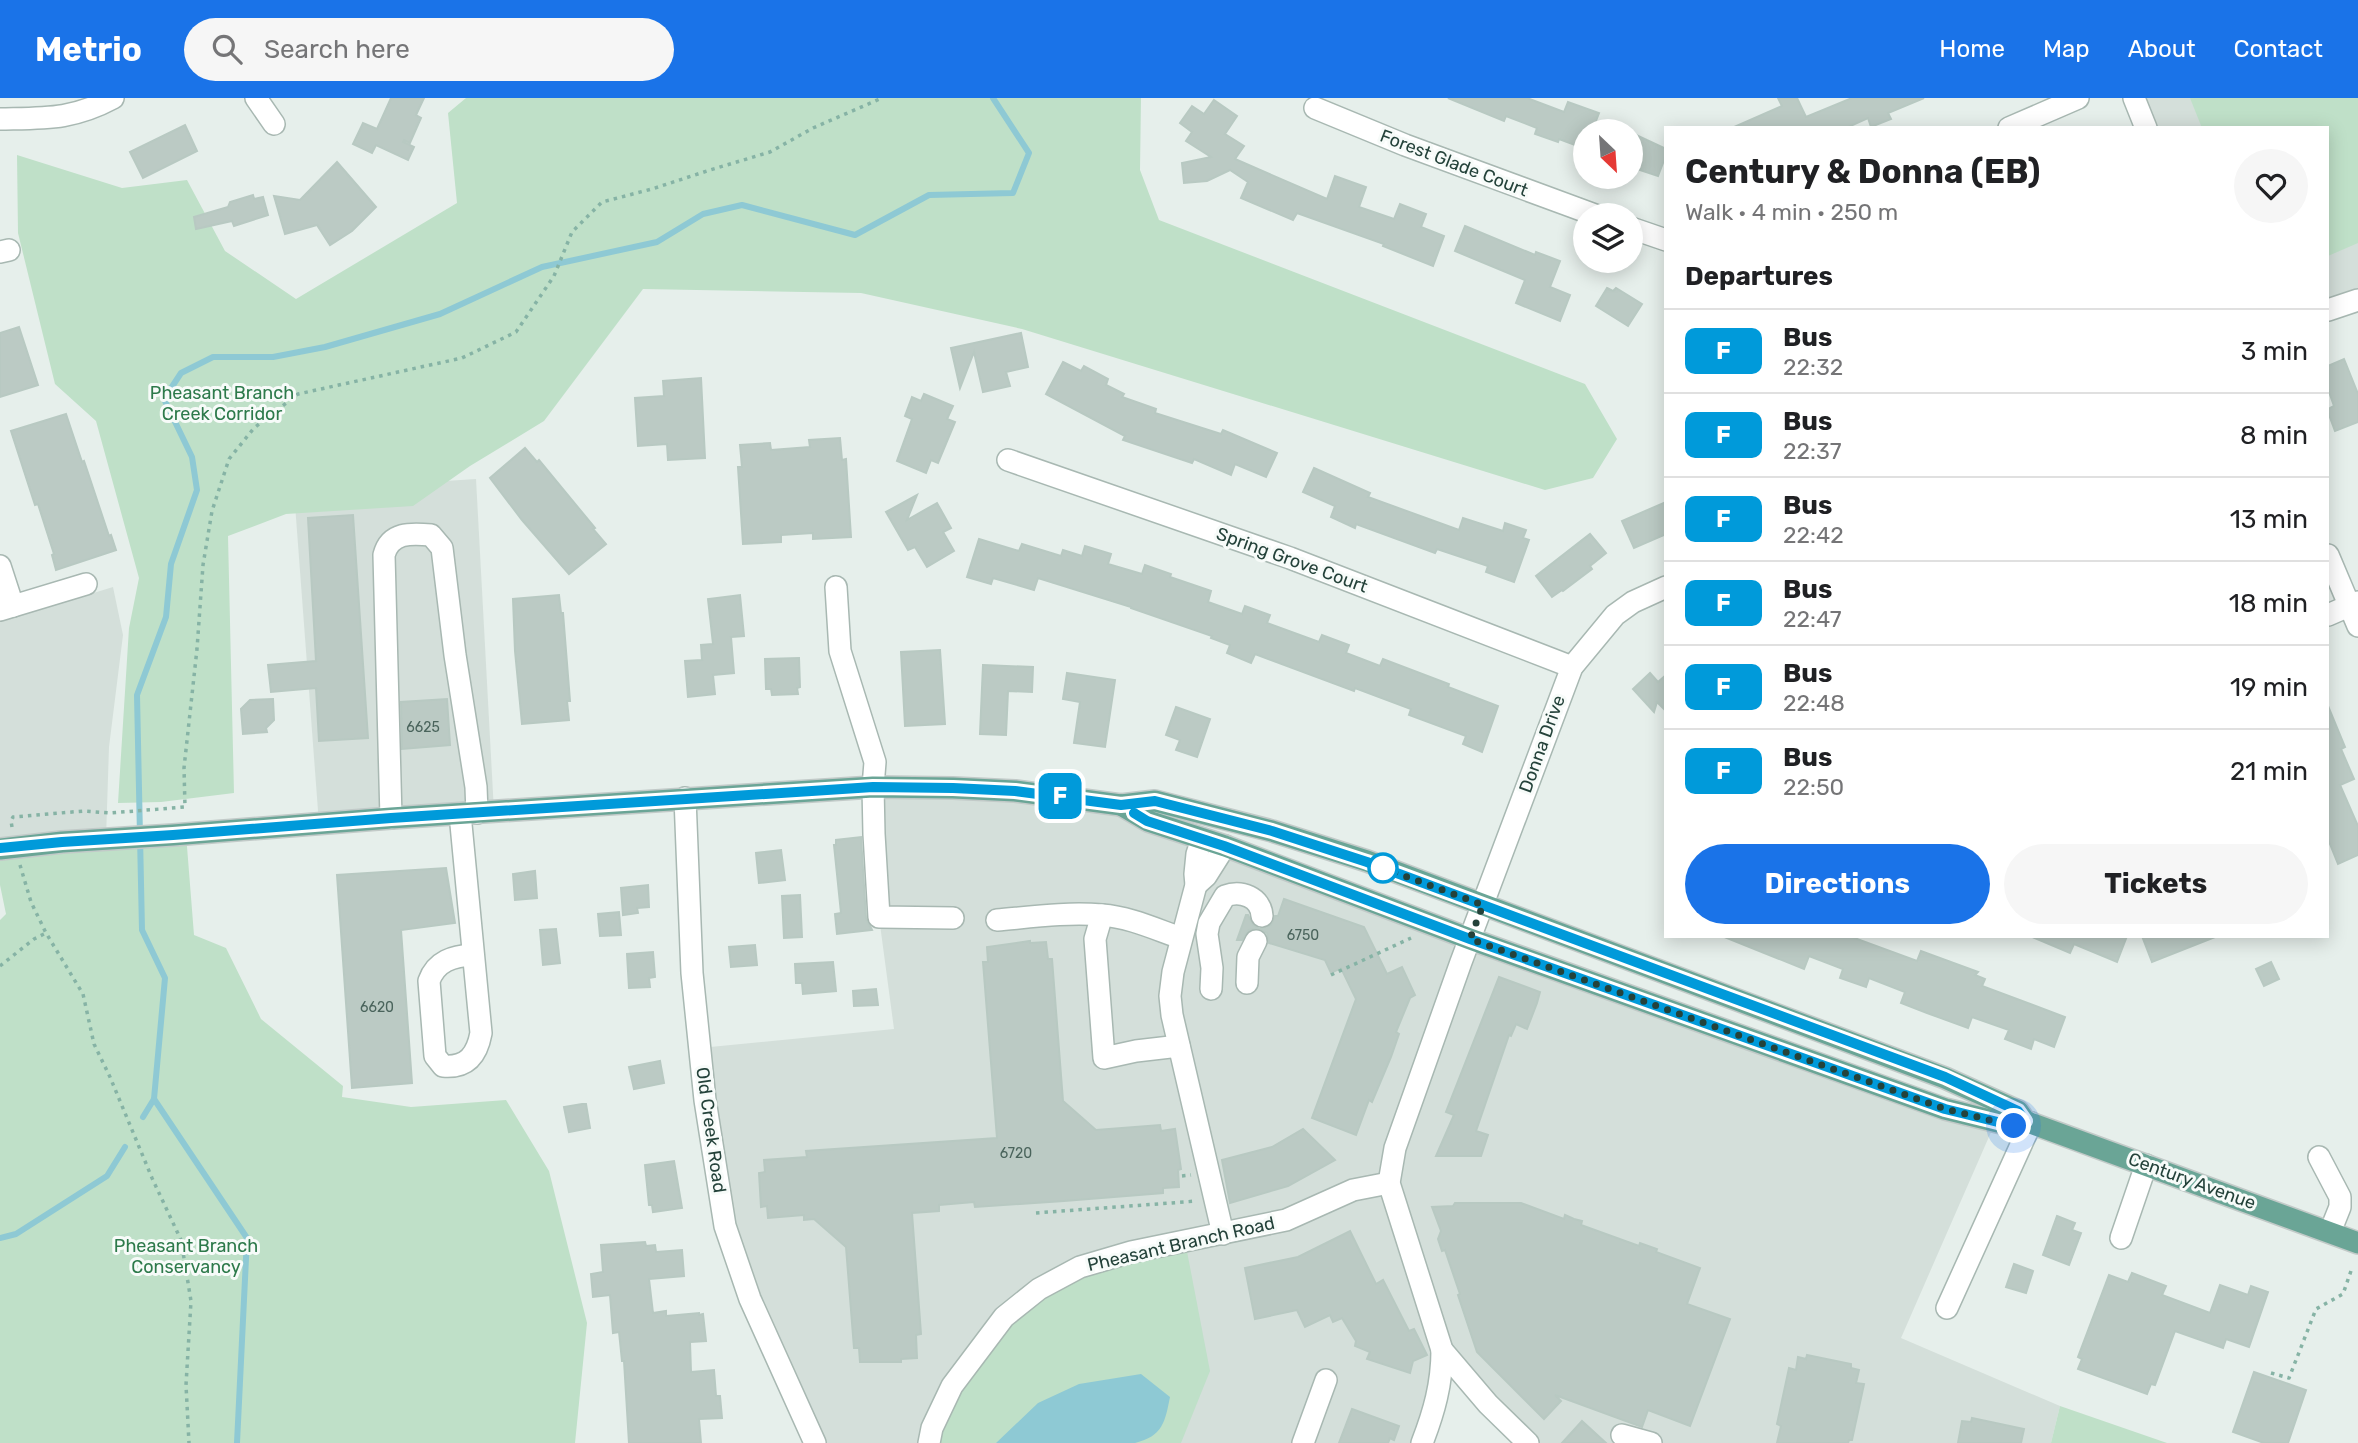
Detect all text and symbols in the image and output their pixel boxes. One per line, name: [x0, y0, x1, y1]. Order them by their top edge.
search box: [184, 18, 674, 81]
text: Metrio: [35, 30, 142, 69]
icon: search: [208, 30, 246, 68]
text: Search here: [264, 34, 410, 65]
text: Home: [1939, 35, 2005, 63]
text: Map: [2043, 35, 2090, 63]
text: About: [2128, 35, 2196, 63]
text: Contact: [2234, 35, 2323, 63]
north arrow: [1573, 119, 1643, 189]
map controls: [1573, 119, 1643, 273]
street label: Forest Glade Court: [1377, 125, 1531, 201]
button: heart: [2234, 149, 2308, 223]
text: Century & Donna (EB): [1685, 152, 2040, 191]
text: Walk · 4 min · 250 m: [1685, 198, 1898, 226]
button: layers: [1573, 203, 1643, 273]
text: Departures: [1685, 261, 1833, 292]
text: Bus: [1783, 322, 1832, 353]
text: 3 min: [2241, 336, 2308, 367]
text: F: [1716, 337, 1731, 365]
text: 22:32: [1783, 353, 1843, 381]
park label: Pheasant Branch Creek Corridor: [150, 382, 294, 425]
text: Bus: [1783, 406, 1832, 437]
text: 8 min: [2240, 420, 2308, 451]
text: F: [1716, 421, 1731, 449]
text: 22:37: [1783, 437, 1842, 465]
text: Bus: [1783, 490, 1832, 521]
text: 13 min: [2230, 504, 2308, 535]
text: F: [1716, 505, 1731, 533]
text: 22:42: [1783, 521, 1844, 549]
street label: Spring Grove Court: [1213, 522, 1371, 598]
text: Bus: [1783, 574, 1832, 605]
text: 18 min: [2229, 588, 2308, 619]
text: F: [1716, 589, 1731, 617]
text: 22:47: [1783, 605, 1842, 633]
text: Bus: [1783, 658, 1832, 689]
text: 19 min: [2230, 672, 2308, 703]
text: F: [1716, 673, 1731, 701]
text: 22:48: [1783, 689, 1845, 717]
street label: Donna Drive: [1514, 692, 1570, 796]
house number: 6625: [406, 719, 440, 736]
text: Bus: [1783, 742, 1832, 773]
text: 21 min: [2230, 756, 2308, 787]
text: F: [1716, 757, 1731, 785]
line badge: F: [1037, 773, 1083, 819]
text: 22:50: [1783, 773, 1844, 801]
text: F: [1053, 782, 1067, 810]
button: Directions: [1685, 844, 1990, 924]
button: Tickets: [2004, 844, 2308, 924]
unlabelled marker: [1368, 853, 1398, 883]
house number: 6750: [1287, 927, 1319, 944]
house number: 6620: [360, 999, 394, 1016]
street label: Old Creek Road: [691, 1066, 731, 1194]
your location: [1996, 1108, 2031, 1143]
house number: 6720: [1000, 1145, 1032, 1162]
street label: Century Avenue: [2125, 1148, 2259, 1214]
street label: Pheasant Branch Road: [1085, 1212, 1277, 1276]
park label: Pheasant Branch Conservancy: [114, 1235, 258, 1278]

